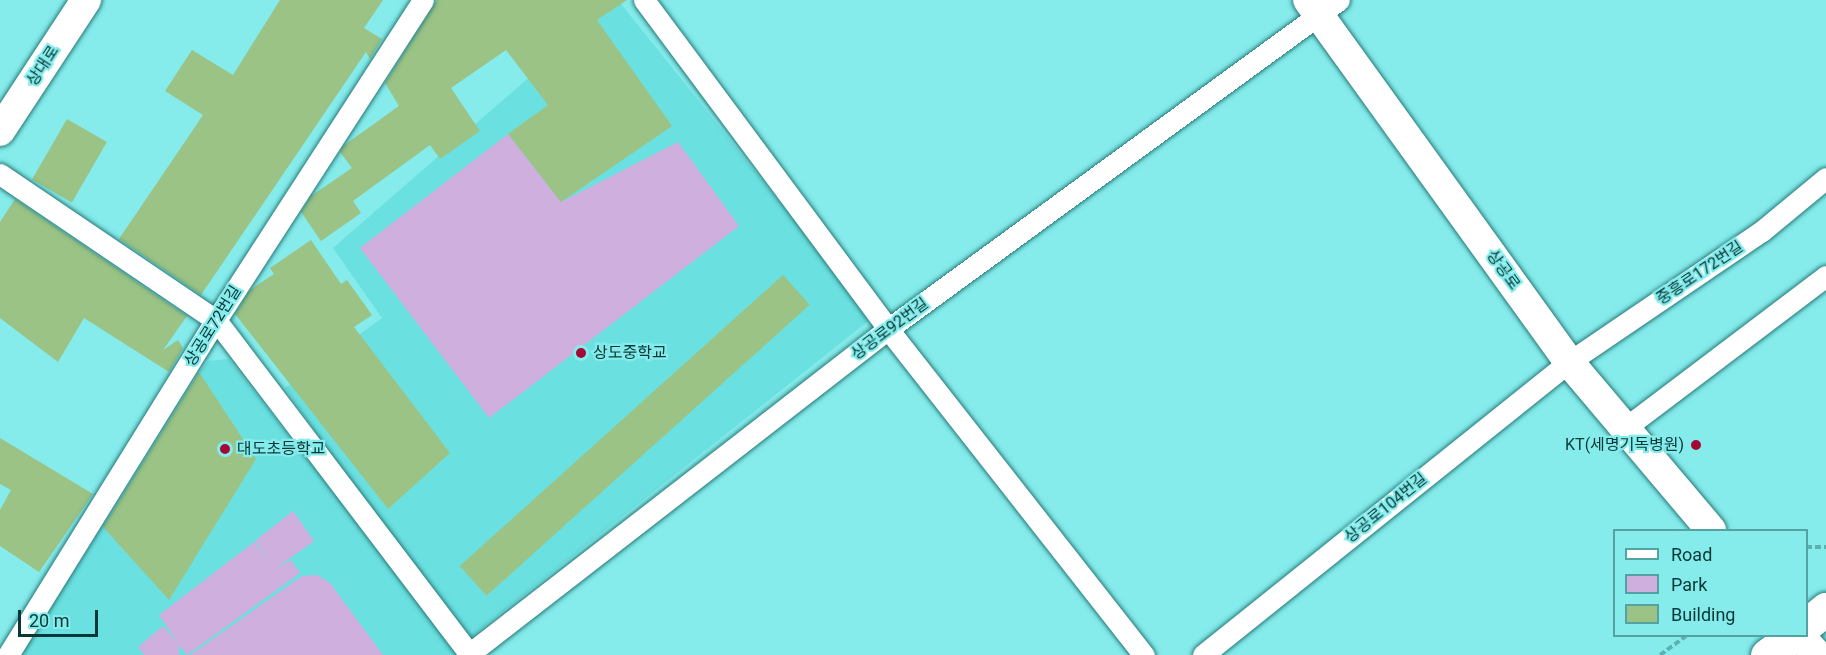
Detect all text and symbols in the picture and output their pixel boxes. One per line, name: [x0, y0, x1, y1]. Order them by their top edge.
street label: 상대로: [23, 42, 63, 90]
street label: 중흥로172번길: [1653, 237, 1747, 309]
street label: 상공로: [1482, 246, 1524, 294]
street label: 상공로72번길: [181, 282, 245, 370]
street label: 상공로92번길: [848, 294, 932, 364]
place label: 상도중학교: [593, 343, 667, 363]
marker: 상도중학교: [574, 346, 588, 360]
place label: KT(세명기독병원): [1565, 435, 1684, 455]
marker: KT(세명기독병원): [1689, 438, 1703, 452]
place label: 대도초등학교: [237, 439, 325, 459]
marker: 대도초등학교: [218, 442, 232, 456]
street label: 상공로104번길: [1341, 469, 1431, 547]
legend: [1613, 529, 1808, 637]
text: Road: [1671, 544, 1712, 565]
text: Park: [1671, 574, 1707, 595]
scale bar: [21, 598, 100, 636]
text: Building: [1671, 604, 1735, 625]
text: 20 m: [29, 610, 69, 631]

